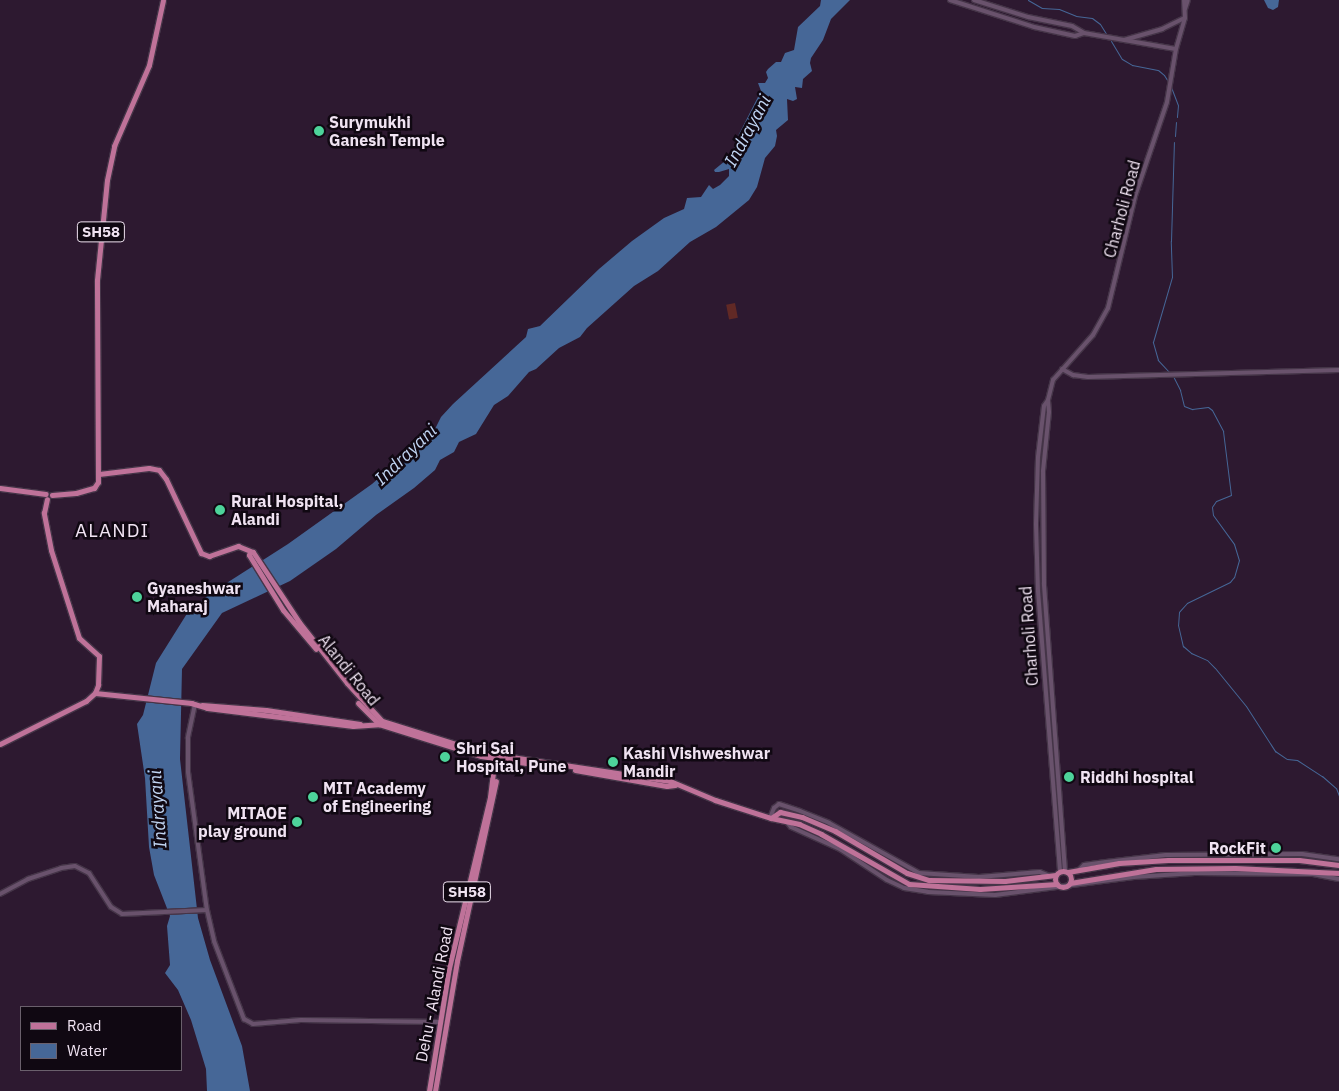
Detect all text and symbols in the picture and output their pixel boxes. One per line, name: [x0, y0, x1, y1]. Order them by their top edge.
water label: Indrayani: [720, 91, 776, 171]
place label: Surymukhi Ganesh Temple: [329, 112, 445, 150]
marker: Surymukhi Ganesh Temple: [313, 125, 325, 137]
street label: Charholi Road: [1100, 158, 1144, 260]
road number: SH58: [76, 220, 126, 244]
water label: Indrayani: [370, 420, 442, 490]
place label: Rural Hospital, Alandi: [231, 491, 343, 529]
marker: Rural Hospital, Alandi: [213, 503, 227, 517]
district label: ALANDI: [74, 520, 150, 542]
place label: Gyaneshwar Maharaj: [147, 578, 241, 616]
street label: Charholi Road: [1016, 585, 1042, 687]
marker: Gyaneshwar Maharaj: [131, 591, 143, 603]
street label: Alandi Road: [314, 631, 384, 709]
place label: Shri Sai Hospital, Pune: [456, 738, 567, 776]
place label: Kashi Vishweshwar Mandir: [623, 743, 770, 781]
marker: Shri Sai Hospital, Pune: [438, 750, 452, 764]
marker: Kashi Vishweshwar Mandir: [607, 756, 619, 768]
place label: Riddhi hospital: [1080, 767, 1194, 787]
water label: Indrayani: [144, 769, 172, 849]
marker: Riddhi hospital: [1062, 770, 1076, 784]
place label: MIT Academy of Engineering: [323, 778, 431, 816]
marker: MIT Academy of Engineering: [307, 791, 319, 803]
place label: MITAOE play ground: [198, 803, 287, 841]
marker: MITAOE play ground: [291, 816, 303, 828]
place label: RockFit: [1209, 838, 1266, 858]
marker: RockFit: [1270, 842, 1282, 854]
road number: SH58: [442, 880, 492, 904]
street label: Dehu - Alandi Road: [411, 925, 457, 1063]
legend: [20, 1006, 182, 1071]
text: Road: [67, 1016, 102, 1035]
text: Water: [67, 1041, 107, 1060]

